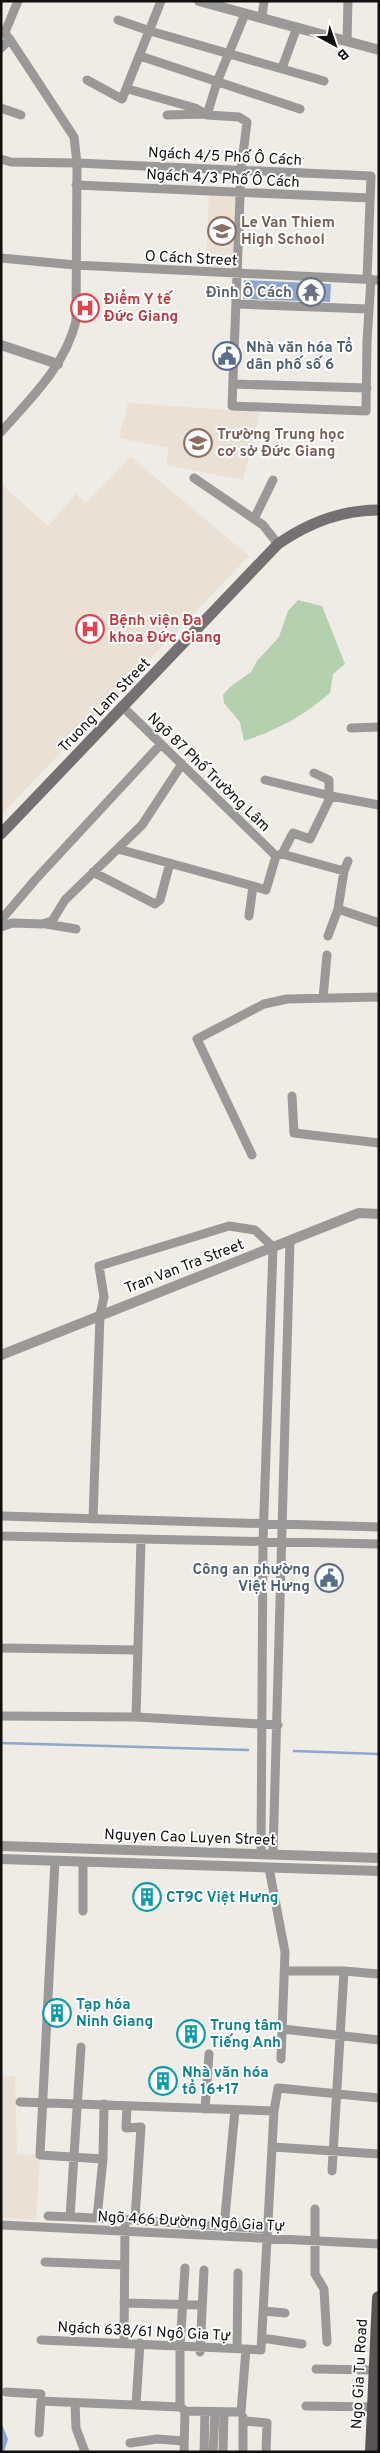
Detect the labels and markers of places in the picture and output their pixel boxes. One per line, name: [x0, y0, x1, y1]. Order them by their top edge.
place label: Le Van Thiem High School: [241, 214, 335, 250]
school or university icon: Le Van Thiem High School: [207, 216, 237, 246]
temple icon: Đình Ô Cách: [296, 277, 326, 307]
place label: Đình Ô Cách: [206, 282, 292, 303]
place label: Điểm Y tế Đức Giang: [104, 289, 178, 327]
hospital icon: Điểm Y tế Đức Giang: [70, 293, 100, 323]
place label: Nhà văn hóa Tổ dân phố số 6: [246, 337, 353, 375]
public building icon: Nhà văn hóa Tổ dân phố số 6: [212, 341, 242, 371]
place label: Trường Trung học cơ sở Đức Giang: [217, 426, 345, 462]
school or university icon: Trường Trung học cơ sở Đức Giang: [183, 428, 213, 458]
place label: Bệnh viện Đa khoa Đức Giang: [109, 612, 221, 648]
hospital icon: Bệnh viện Đa khoa Đức Giang: [75, 614, 105, 644]
place label: Công an phường Việt Hưng: [193, 1561, 310, 1597]
public building icon: Công an phường Việt Hưng: [314, 1563, 344, 1593]
building icon: CT9C Việt Hưng: [132, 1882, 162, 1912]
place label: CT9C Việt Hưng: [166, 1889, 279, 1908]
place label: Tạp hóa Ninh Giang: [76, 1996, 153, 2032]
building icon: Tạp hóa Ninh Giang: [42, 1998, 72, 2028]
place label: Trung tâm Tiếng Anh: [210, 2017, 282, 2053]
building icon: Trung tâm Tiếng Anh: [176, 2019, 206, 2049]
place label: Nhà văn hóa tổ 16+17: [182, 2064, 269, 2100]
building icon: Nhà văn hóa tổ 16+17: [148, 2066, 178, 2096]

